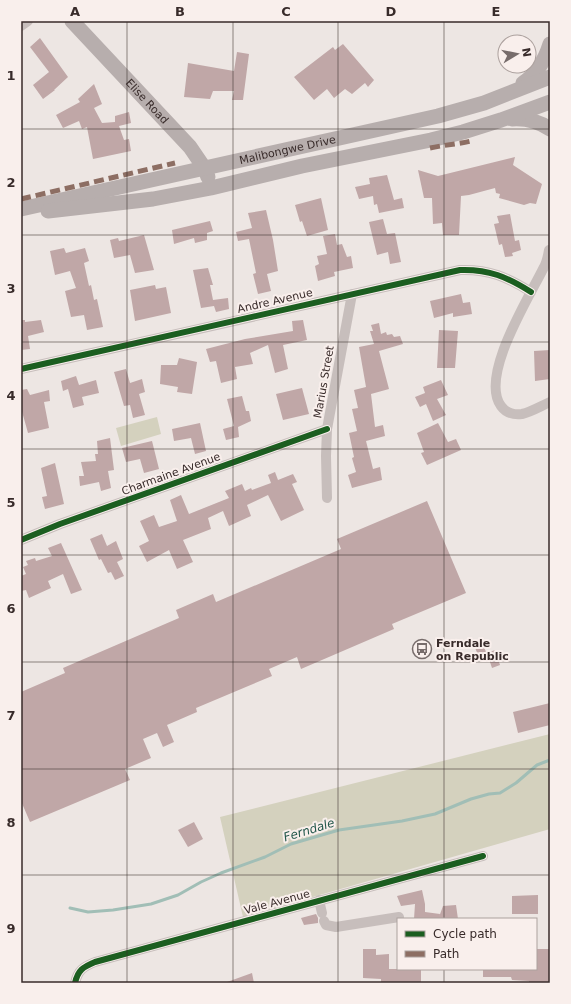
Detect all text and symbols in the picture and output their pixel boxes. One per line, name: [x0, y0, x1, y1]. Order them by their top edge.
text: A: [70, 4, 80, 19]
text: B: [175, 4, 185, 19]
text: C: [281, 4, 291, 19]
text: D: [386, 4, 397, 19]
text: E: [492, 4, 500, 19]
north arrow: [497, 34, 537, 74]
text: N: [519, 47, 534, 58]
text: 1: [6, 68, 16, 83]
street label: Elise Road: [123, 76, 171, 126]
street label: Malibongwe Drive: [238, 132, 337, 167]
text: 2: [6, 175, 16, 190]
text: 3: [6, 281, 16, 296]
street label: Andre Avenue: [236, 286, 314, 316]
street label: Marius Street: [311, 344, 337, 419]
text: 4: [6, 388, 16, 403]
street label: Charmaine Avenue: [120, 450, 222, 498]
text: 5: [6, 495, 16, 510]
text: 6: [6, 601, 16, 616]
place label: Ferndale on Republic: [436, 637, 509, 663]
bus stop icon: Ferndale on Republic: [411, 638, 433, 660]
text: 7: [6, 708, 16, 723]
text: 8: [6, 815, 16, 830]
water label: Ferndale: [282, 816, 336, 844]
street label: Vale Avenue: [243, 887, 312, 917]
legend: [397, 918, 537, 970]
text: 9: [6, 921, 16, 936]
text: Cycle path: [433, 927, 497, 941]
text: Path: [433, 947, 459, 961]

